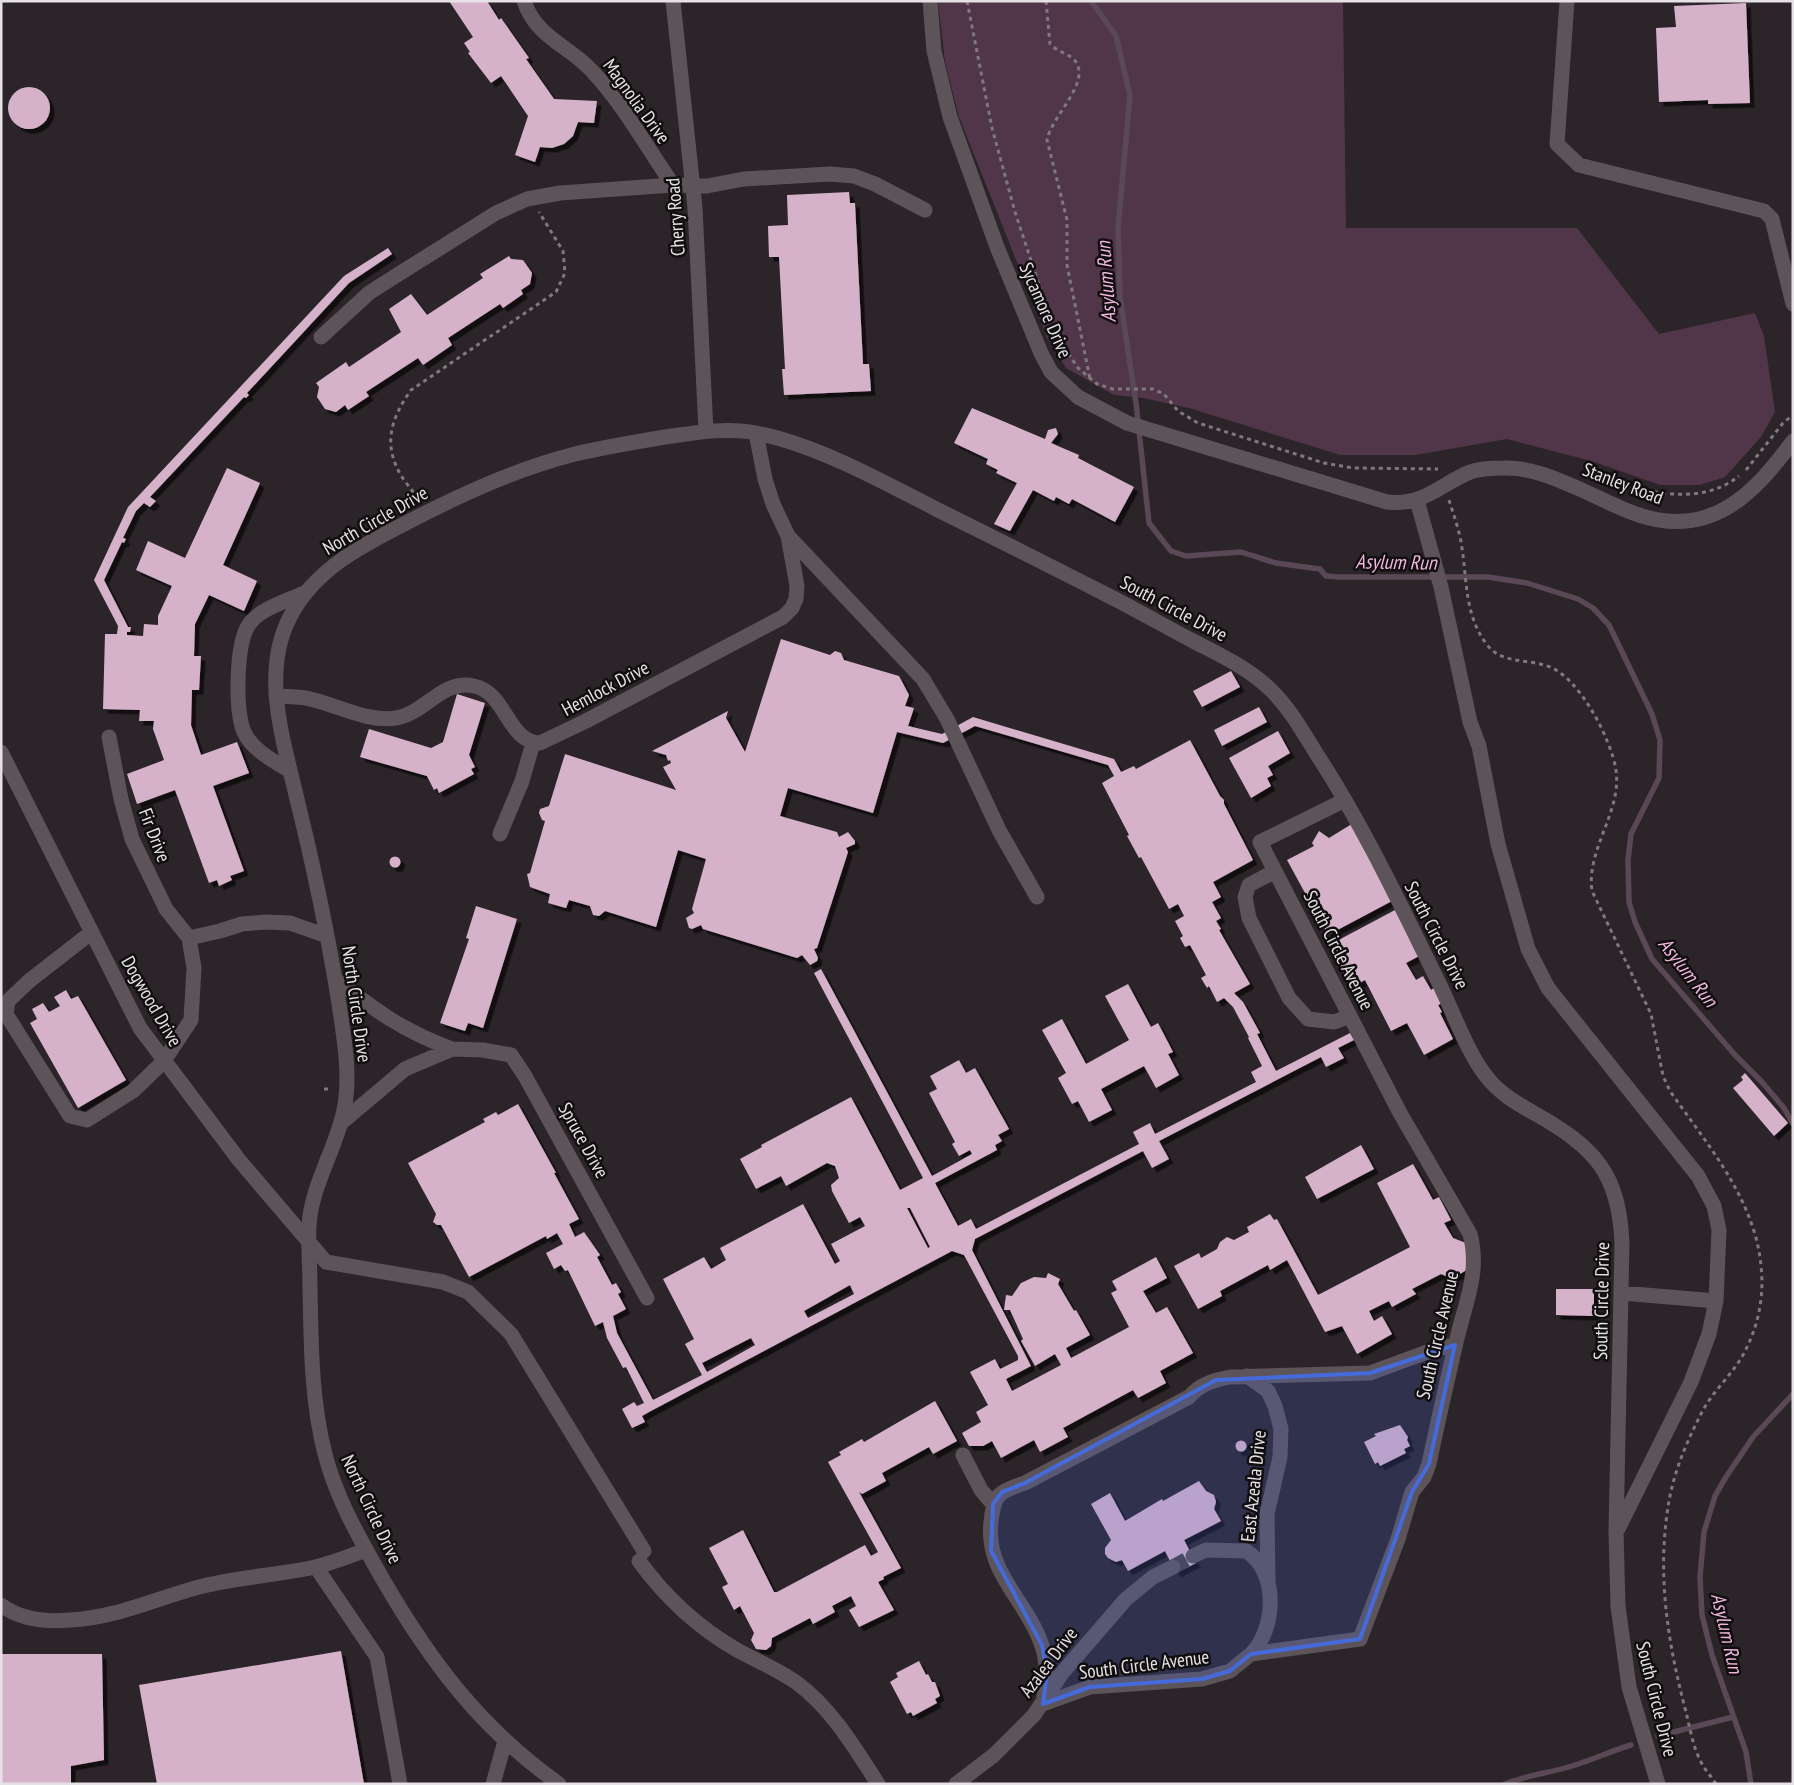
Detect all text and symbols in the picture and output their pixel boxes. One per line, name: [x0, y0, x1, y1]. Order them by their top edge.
street label: Magnolia Drive: [598, 54, 676, 148]
street label: Cherry Road: [660, 177, 690, 257]
water label: Asylum Run: [1090, 239, 1122, 324]
street label: Sycamore Drive: [1014, 259, 1078, 362]
street label: Stanley Road: [1579, 457, 1667, 509]
street label: North Circle Drive: [318, 480, 432, 560]
water label: Asylum Run: [1355, 548, 1438, 576]
street label: South Circle Drive: [1116, 570, 1232, 646]
street label: Hemlock Drive: [557, 655, 653, 721]
street label: Fir Drive: [134, 805, 176, 865]
street label: South Circle Drive: [1400, 877, 1475, 993]
street label: South Circle Avenue: [1299, 886, 1379, 1014]
water label: Asylum Run: [1653, 932, 1724, 1013]
street label: North Circle Drive: [337, 944, 377, 1064]
street label: Dogwood Drive: [116, 951, 188, 1051]
street label: Spruce Drive: [553, 1098, 615, 1182]
street label: South Circle Drive: [1588, 1242, 1614, 1360]
street label: South Circle Avenue: [1411, 1268, 1463, 1401]
street label: East Azeala Drive: [1235, 1429, 1271, 1543]
street label: North Circle Drive: [336, 1451, 408, 1567]
water label: Asylum Run: [1705, 1590, 1749, 1677]
street label: Azalea Drive: [1014, 1622, 1082, 1702]
street label: South Circle Drive: [1631, 1639, 1683, 1759]
street label: South Circle Avenue: [1078, 1644, 1211, 1684]

